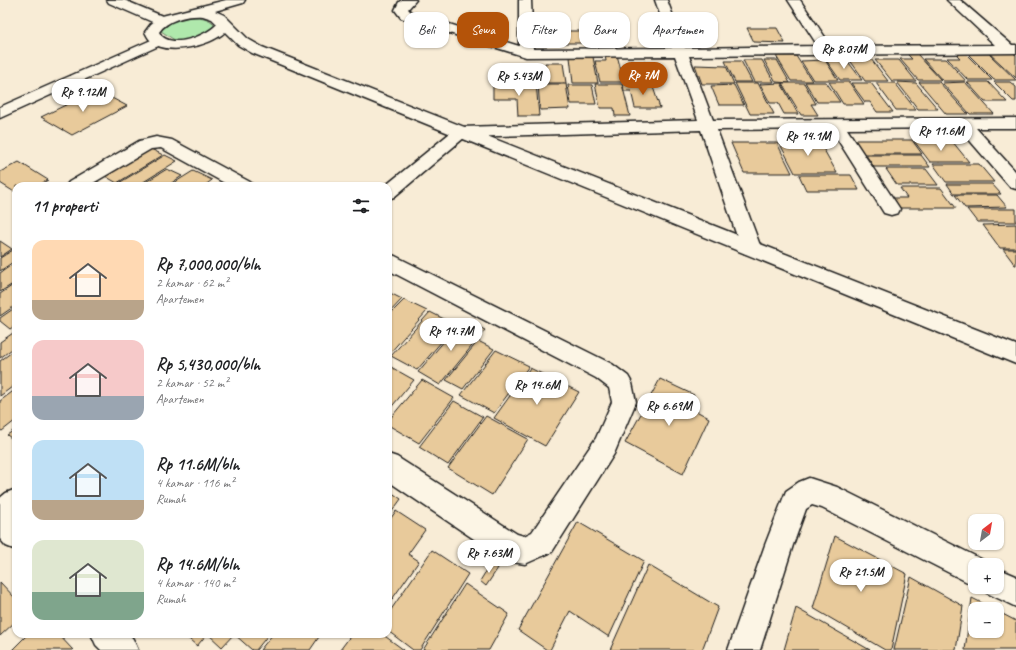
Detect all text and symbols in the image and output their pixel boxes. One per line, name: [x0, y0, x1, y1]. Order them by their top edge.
chip: Beli: [404, 12, 449, 48]
chip: Sewa: [457, 12, 509, 48]
chip: Filter: [517, 12, 571, 48]
chip: Baru: [579, 12, 630, 48]
chip: Apartemen: [638, 12, 718, 48]
pin: Rp 8.07M: [803, 36, 885, 70]
text: Rp 8.07M: [822, 41, 866, 57]
pin: Rp 7M: [615, 62, 671, 96]
pin: Rp 5.43M: [478, 63, 560, 97]
text: Rp 7M: [628, 67, 658, 83]
text: Rp 5.43M: [497, 68, 541, 84]
pin: Rp 9.12M: [42, 79, 124, 113]
text: Rp 9.12M: [61, 84, 105, 100]
pin: Rp 11.6M: [900, 118, 982, 152]
pin: Rp 14.1M: [767, 123, 849, 157]
text: Rp 11.6M: [918, 123, 964, 139]
text: Rp 14.1M: [786, 128, 831, 144]
icon: filters: [350, 195, 372, 217]
text: 11 properti: [32, 196, 97, 217]
text: Rp 7,000,000/bln: [156, 254, 260, 275]
icon: home: [64, 256, 112, 304]
text: 2 kamar · 62 m²: [156, 275, 228, 291]
text: Apartemen: [156, 291, 204, 307]
pin: Rp 14.7M: [410, 318, 492, 352]
text: Rp 14.7M: [429, 323, 473, 339]
text: Rp 5,430,000/bln: [156, 354, 260, 375]
icon: home: [64, 356, 112, 404]
pin: Rp 14.6M: [496, 372, 578, 406]
text: 2 kamar · 52 m²: [156, 375, 228, 391]
text: Rp 14.6M: [514, 377, 560, 393]
text: Apartemen: [156, 391, 204, 407]
pin: Rp 6.69M: [628, 393, 710, 427]
text: Rp 6.69M: [646, 398, 692, 414]
text: Rp 11.6M/bln: [156, 454, 239, 475]
icon: home: [64, 456, 112, 504]
text: 4 kamar · 116 m²: [156, 475, 234, 491]
text: Rumah: [156, 491, 186, 507]
north arrow: [968, 514, 1004, 550]
map controls: [968, 514, 1004, 638]
pin: Rp 7.63M: [448, 540, 530, 574]
text: Rp 7.63M: [466, 545, 512, 561]
text: Rp 14.6M/bln: [156, 554, 239, 575]
icon: home: [64, 556, 112, 604]
button: +: [968, 558, 1004, 594]
pin: Rp 21.5M: [820, 559, 902, 593]
text: Rp 21.5M: [839, 564, 883, 580]
text: 4 kamar · 140 m²: [156, 575, 234, 591]
text: Rumah: [156, 591, 186, 607]
button: −: [968, 602, 1004, 638]

